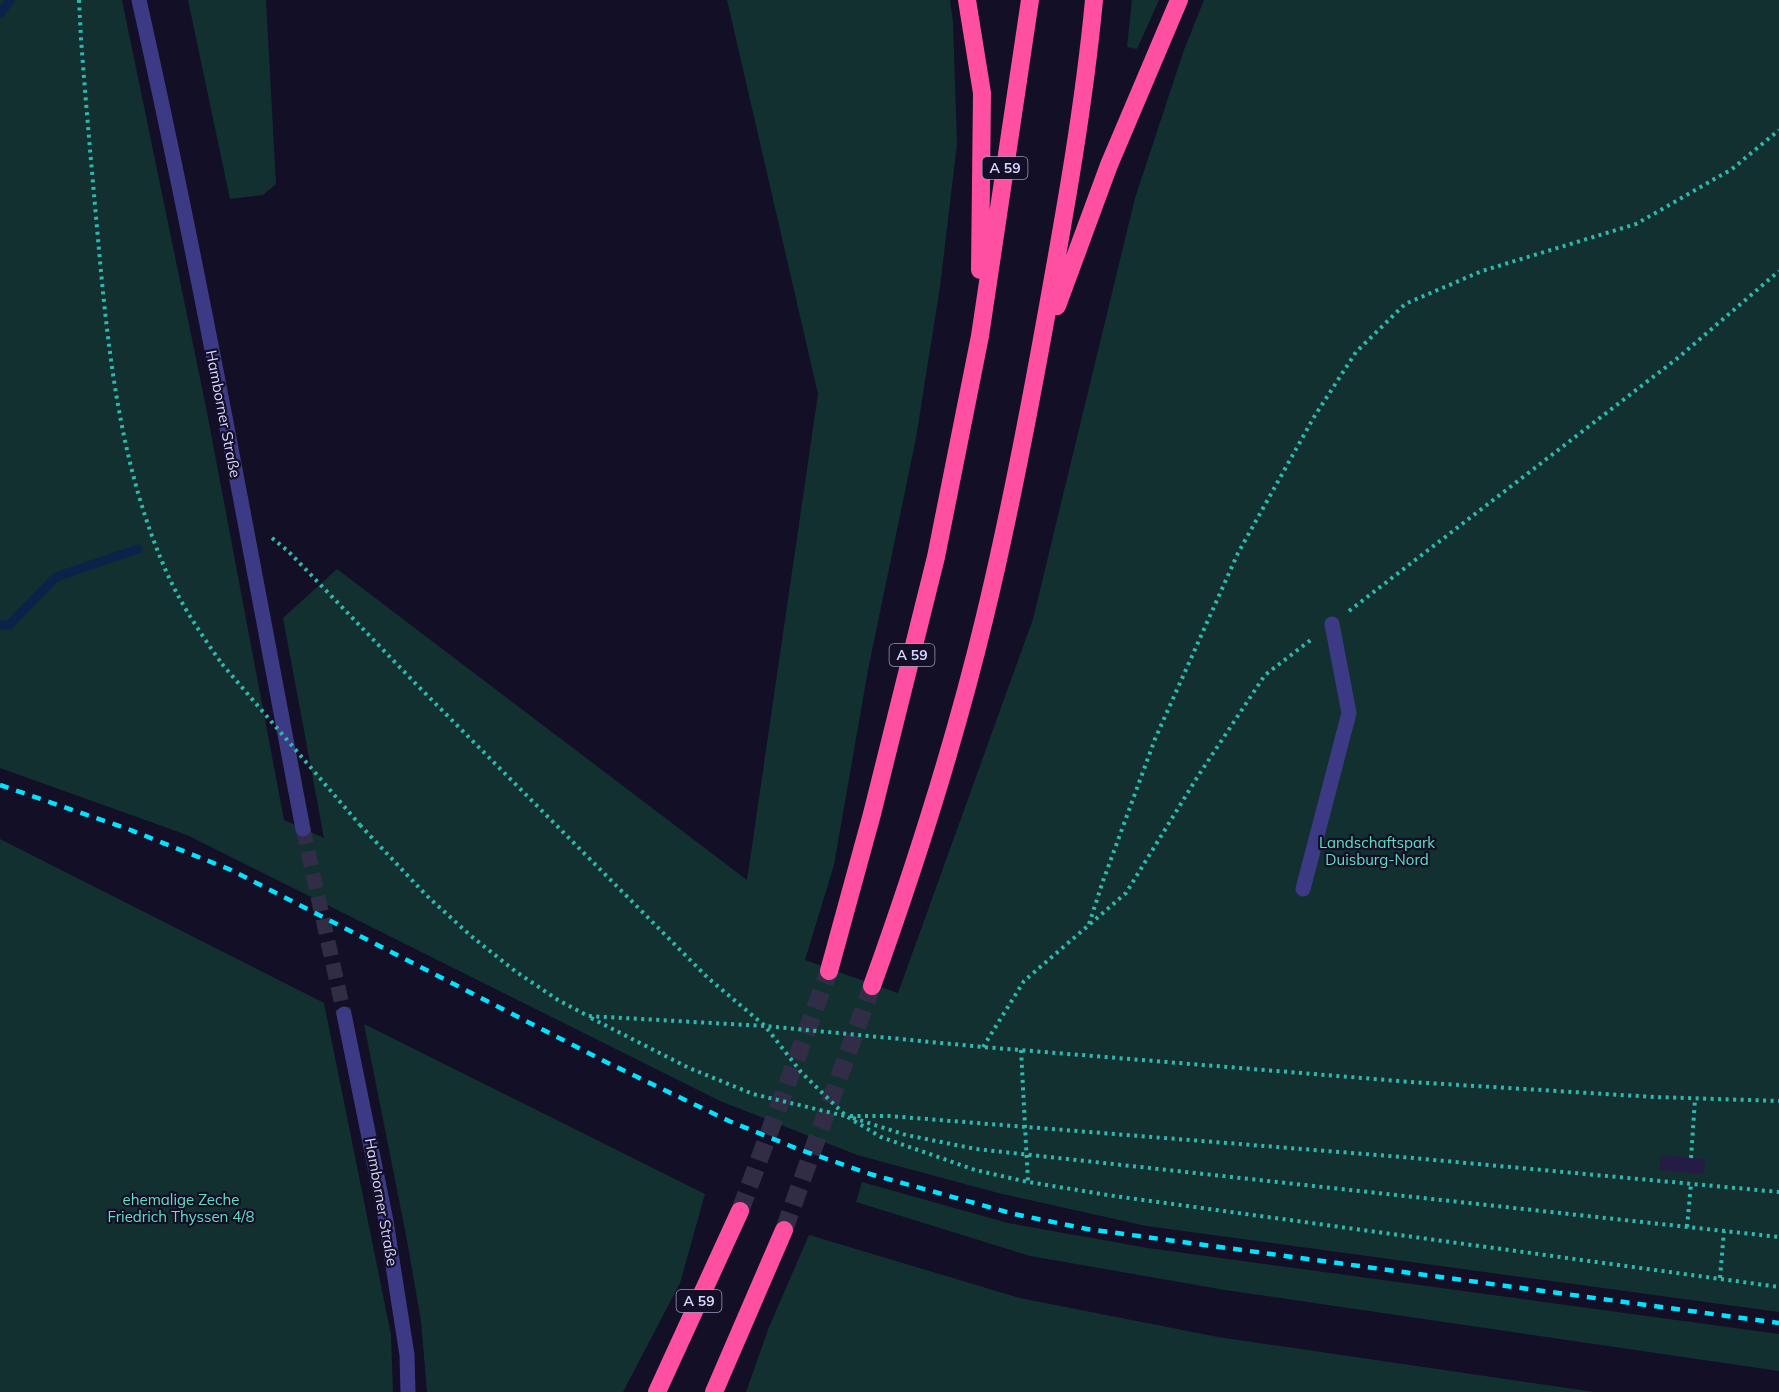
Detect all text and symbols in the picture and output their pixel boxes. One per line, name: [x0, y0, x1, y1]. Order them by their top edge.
road number: A 59: [982, 157, 1028, 179]
street label: Hamborner Straße: [202, 348, 245, 479]
road number: A 59: [890, 644, 934, 666]
park label: Landschaftspark Duisburg-Nord: [1319, 833, 1435, 869]
street label: Hamborner Straße: [361, 1136, 402, 1267]
park label: ehemalige Zeche Friedrich Thyssen 4/8: [107, 1190, 255, 1226]
road number: A 59: [676, 1290, 722, 1312]

